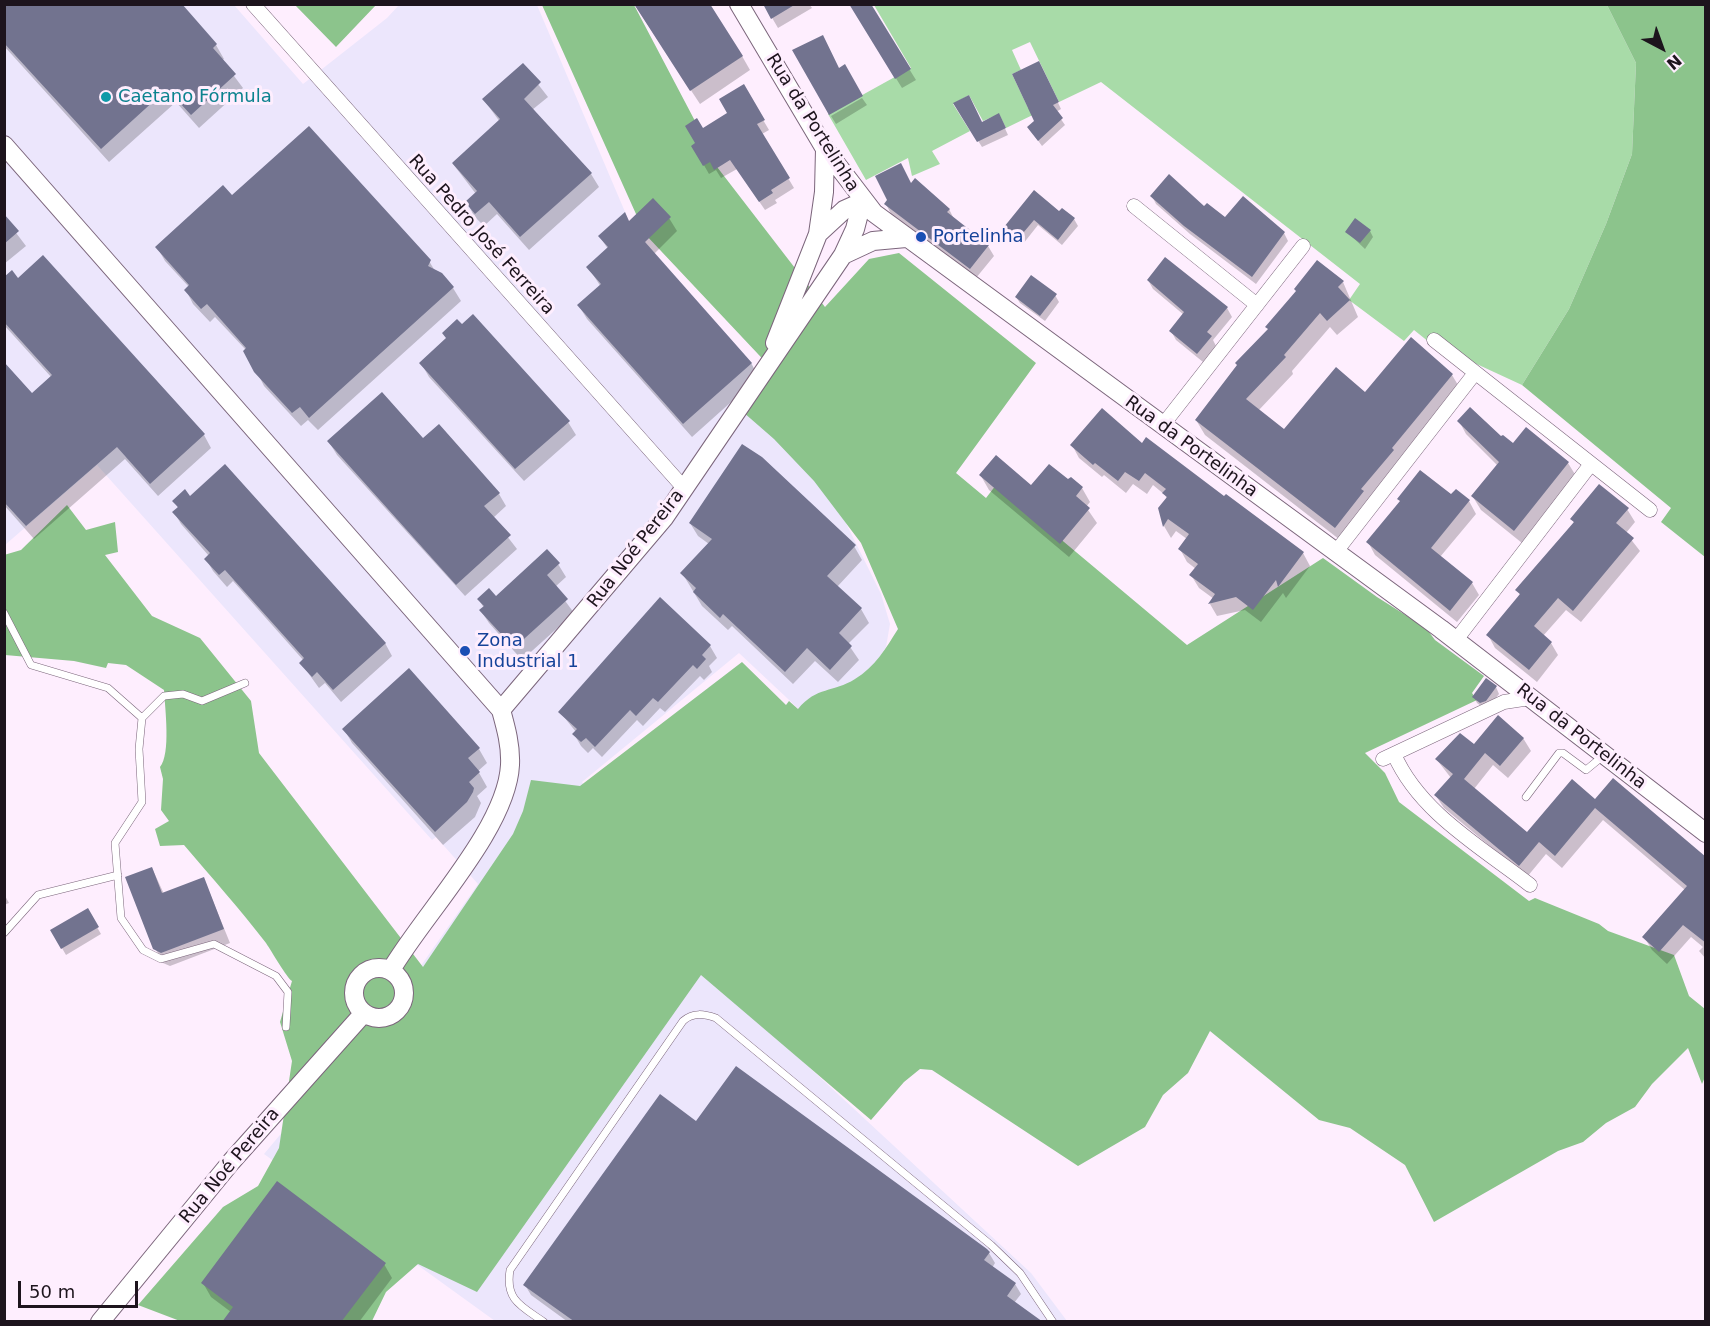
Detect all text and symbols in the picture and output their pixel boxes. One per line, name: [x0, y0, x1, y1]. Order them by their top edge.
north arrow: [1632, 18, 1692, 78]
street label: Rua da Portelinha: [761, 50, 863, 196]
text: N: [1663, 50, 1685, 74]
place label: Caetano Fórmula: [118, 86, 272, 108]
marker: Caetano Fórmula: [99, 90, 113, 104]
street label: Rua Pedro José Ferreira: [403, 151, 559, 319]
place label: Portelinha: [933, 226, 1024, 248]
marker: Portelinha: [914, 230, 928, 244]
street label: Rua da Portelinha: [1120, 392, 1262, 502]
street label: Rua Noé Pereira: [583, 486, 689, 612]
place label: Zona Industrial 1: [477, 630, 579, 672]
marker: Zona Industrial 1: [458, 644, 472, 658]
street label: Rua da Portelinha: [1512, 680, 1650, 794]
street label: Rua Noé Pereira: [175, 1104, 285, 1228]
scale bar: [21, 1269, 141, 1307]
text: 50 m: [29, 1281, 75, 1302]

